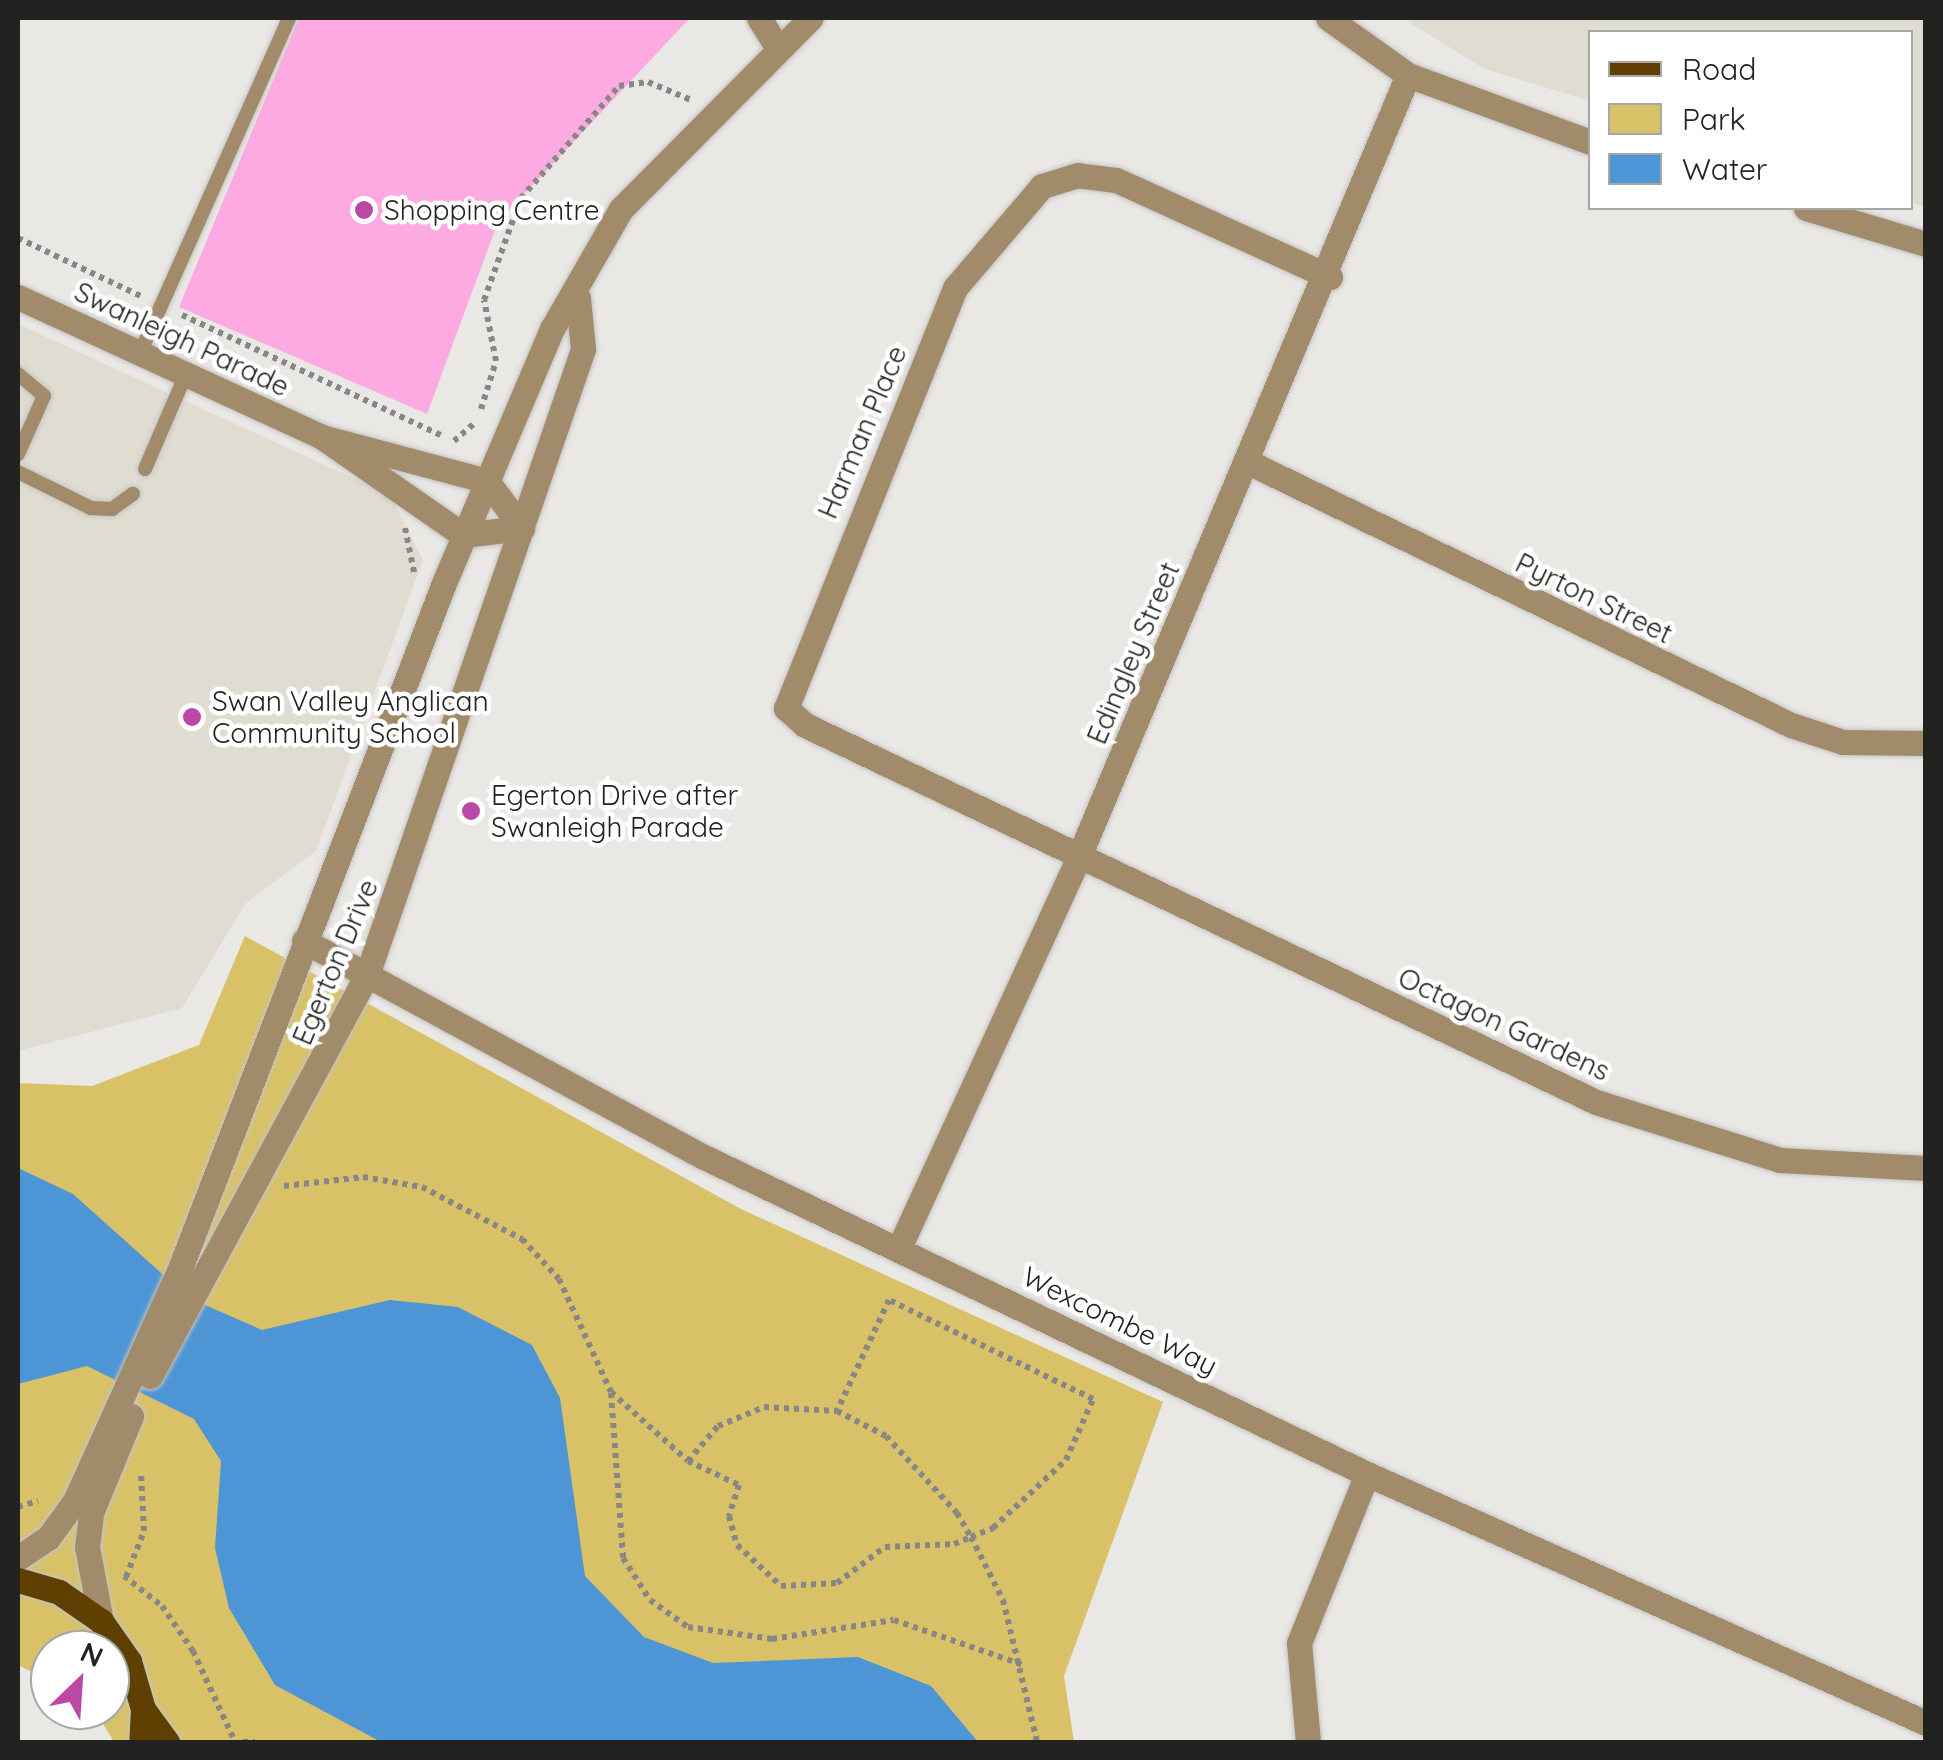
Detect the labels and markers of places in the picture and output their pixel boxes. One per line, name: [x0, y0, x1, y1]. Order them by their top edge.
place label: Shopping Centre: [384, 193, 600, 227]
marker: Shopping Centre: [353, 199, 375, 221]
place label: Swan Valley Anglican Community School: [212, 684, 489, 750]
marker: Swan Valley Anglican Community School: [181, 706, 203, 728]
place label: Egerton Drive after Swanleigh Parade: [491, 778, 738, 844]
marker: Egerton Drive after Swanleigh Parade: [460, 800, 482, 822]

